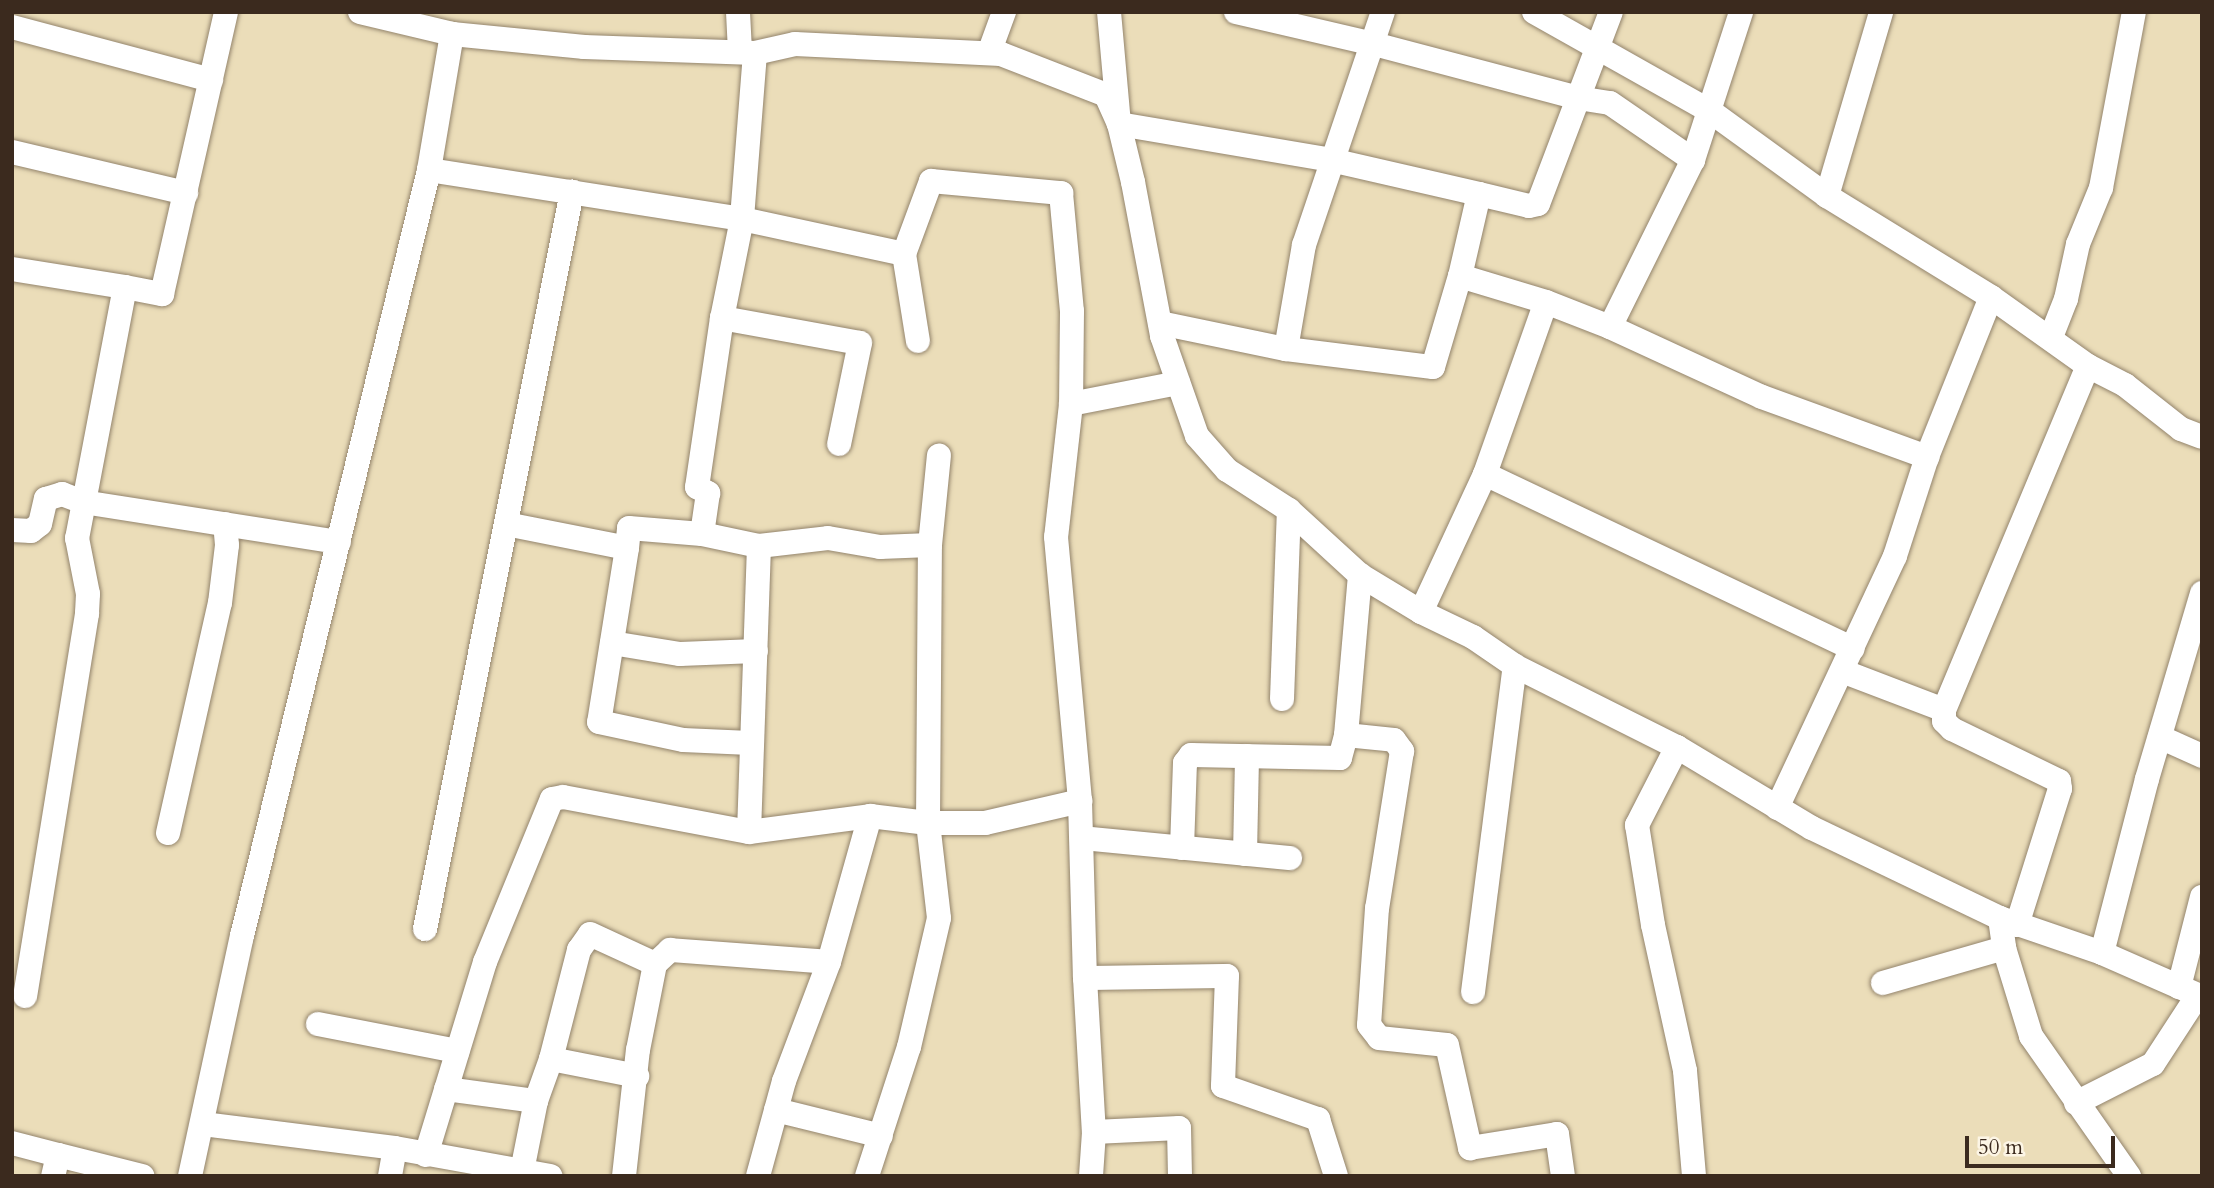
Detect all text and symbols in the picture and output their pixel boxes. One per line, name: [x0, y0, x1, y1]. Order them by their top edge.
scale bar: [1969, 1122, 2120, 1166]
text: 50 m: [1978, 1133, 2023, 1162]

